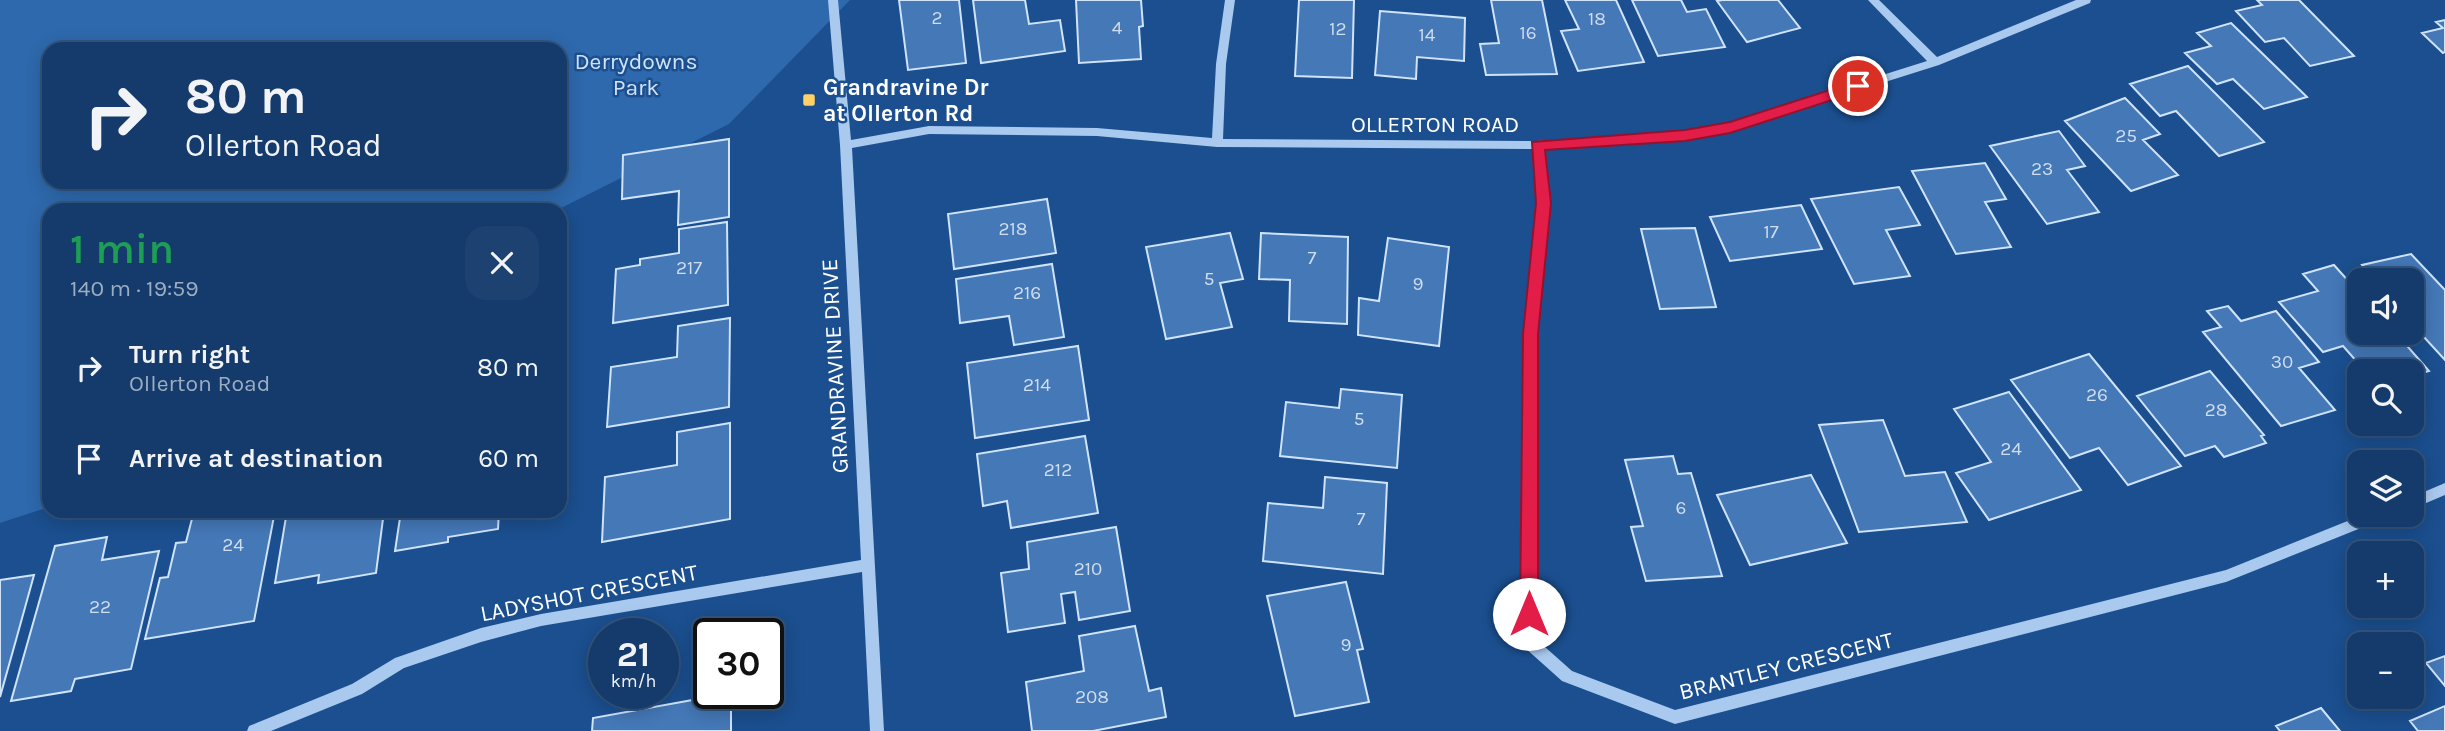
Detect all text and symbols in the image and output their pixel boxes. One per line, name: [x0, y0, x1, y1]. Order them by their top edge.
house number: 2: [931, 7, 943, 29]
house number: 18: [1588, 8, 1606, 30]
house number: 4: [1112, 17, 1123, 39]
house number: 12: [1329, 18, 1347, 40]
house number: 16: [1519, 22, 1537, 44]
house number: 14: [1419, 24, 1436, 46]
park label: Derrydowns Park: [574, 48, 698, 101]
pin: [1828, 56, 1888, 116]
icon: arrive: [1839, 67, 1877, 105]
text: 80 m: [185, 68, 307, 125]
icon: right: [70, 70, 161, 161]
place label: Grandravine Dr at Ollerton Rd: [823, 74, 989, 127]
marker: Grandravine Dr at Ollerton Rd: [801, 92, 817, 108]
street label: OLLERTON ROAD: [1351, 111, 1519, 138]
house number: 25: [2115, 125, 2137, 147]
text: Ollerton Road: [185, 127, 382, 164]
house number: 23: [2031, 158, 2053, 180]
house number: 218: [999, 218, 1027, 240]
house number: 17: [1763, 221, 1779, 243]
text: 1 min: [70, 224, 174, 274]
button: close: [465, 226, 539, 300]
house number: 7: [1308, 247, 1317, 269]
house number: 217: [676, 257, 702, 279]
street label: GRANDRAVINE DRIVE: [816, 258, 854, 474]
house number: 5: [1204, 268, 1214, 290]
map controls: [2347, 268, 2424, 709]
button: sound: [2347, 268, 2424, 345]
house number: 9: [1412, 273, 1424, 295]
text: 140 m · 19:59: [70, 275, 199, 302]
house number: 216: [1013, 282, 1041, 304]
text: Turn right: [129, 339, 250, 370]
icon: right: [70, 349, 108, 387]
house number: 30: [2271, 351, 2293, 373]
text: 80 m: [477, 352, 539, 383]
button: search: [2347, 359, 2424, 436]
text: Ollerton Road: [129, 370, 270, 397]
house number: 214: [1023, 374, 1051, 396]
house number: 26: [2086, 384, 2108, 406]
house number: 28: [2205, 399, 2227, 421]
house number: 5: [1354, 408, 1364, 430]
house number: 24: [2000, 438, 2022, 460]
icon: arrive: [70, 440, 108, 478]
text: Arrive at destination: [129, 443, 383, 474]
text: 60 m: [478, 443, 539, 474]
button: layers: [2347, 450, 2424, 527]
house number: 212: [1044, 459, 1072, 481]
house number: 6: [1676, 497, 1686, 519]
house number: 7: [1357, 508, 1366, 530]
house number: 24: [222, 534, 244, 556]
button: +: [2347, 541, 2424, 618]
house number: 210: [1074, 558, 1102, 580]
street label: LADYSHOT CRESCENT: [478, 559, 700, 627]
position arrow: [1492, 577, 1566, 651]
house number: 22: [89, 596, 111, 618]
speed limit sign: 30: [693, 618, 784, 709]
street label: BRANTLEY CRESCENT: [1676, 626, 1896, 706]
button: −: [2347, 632, 2424, 709]
text: 21: [617, 634, 650, 675]
house number: 9: [1340, 634, 1352, 656]
text: km/h: [611, 670, 656, 692]
house number: 208: [1075, 686, 1109, 708]

